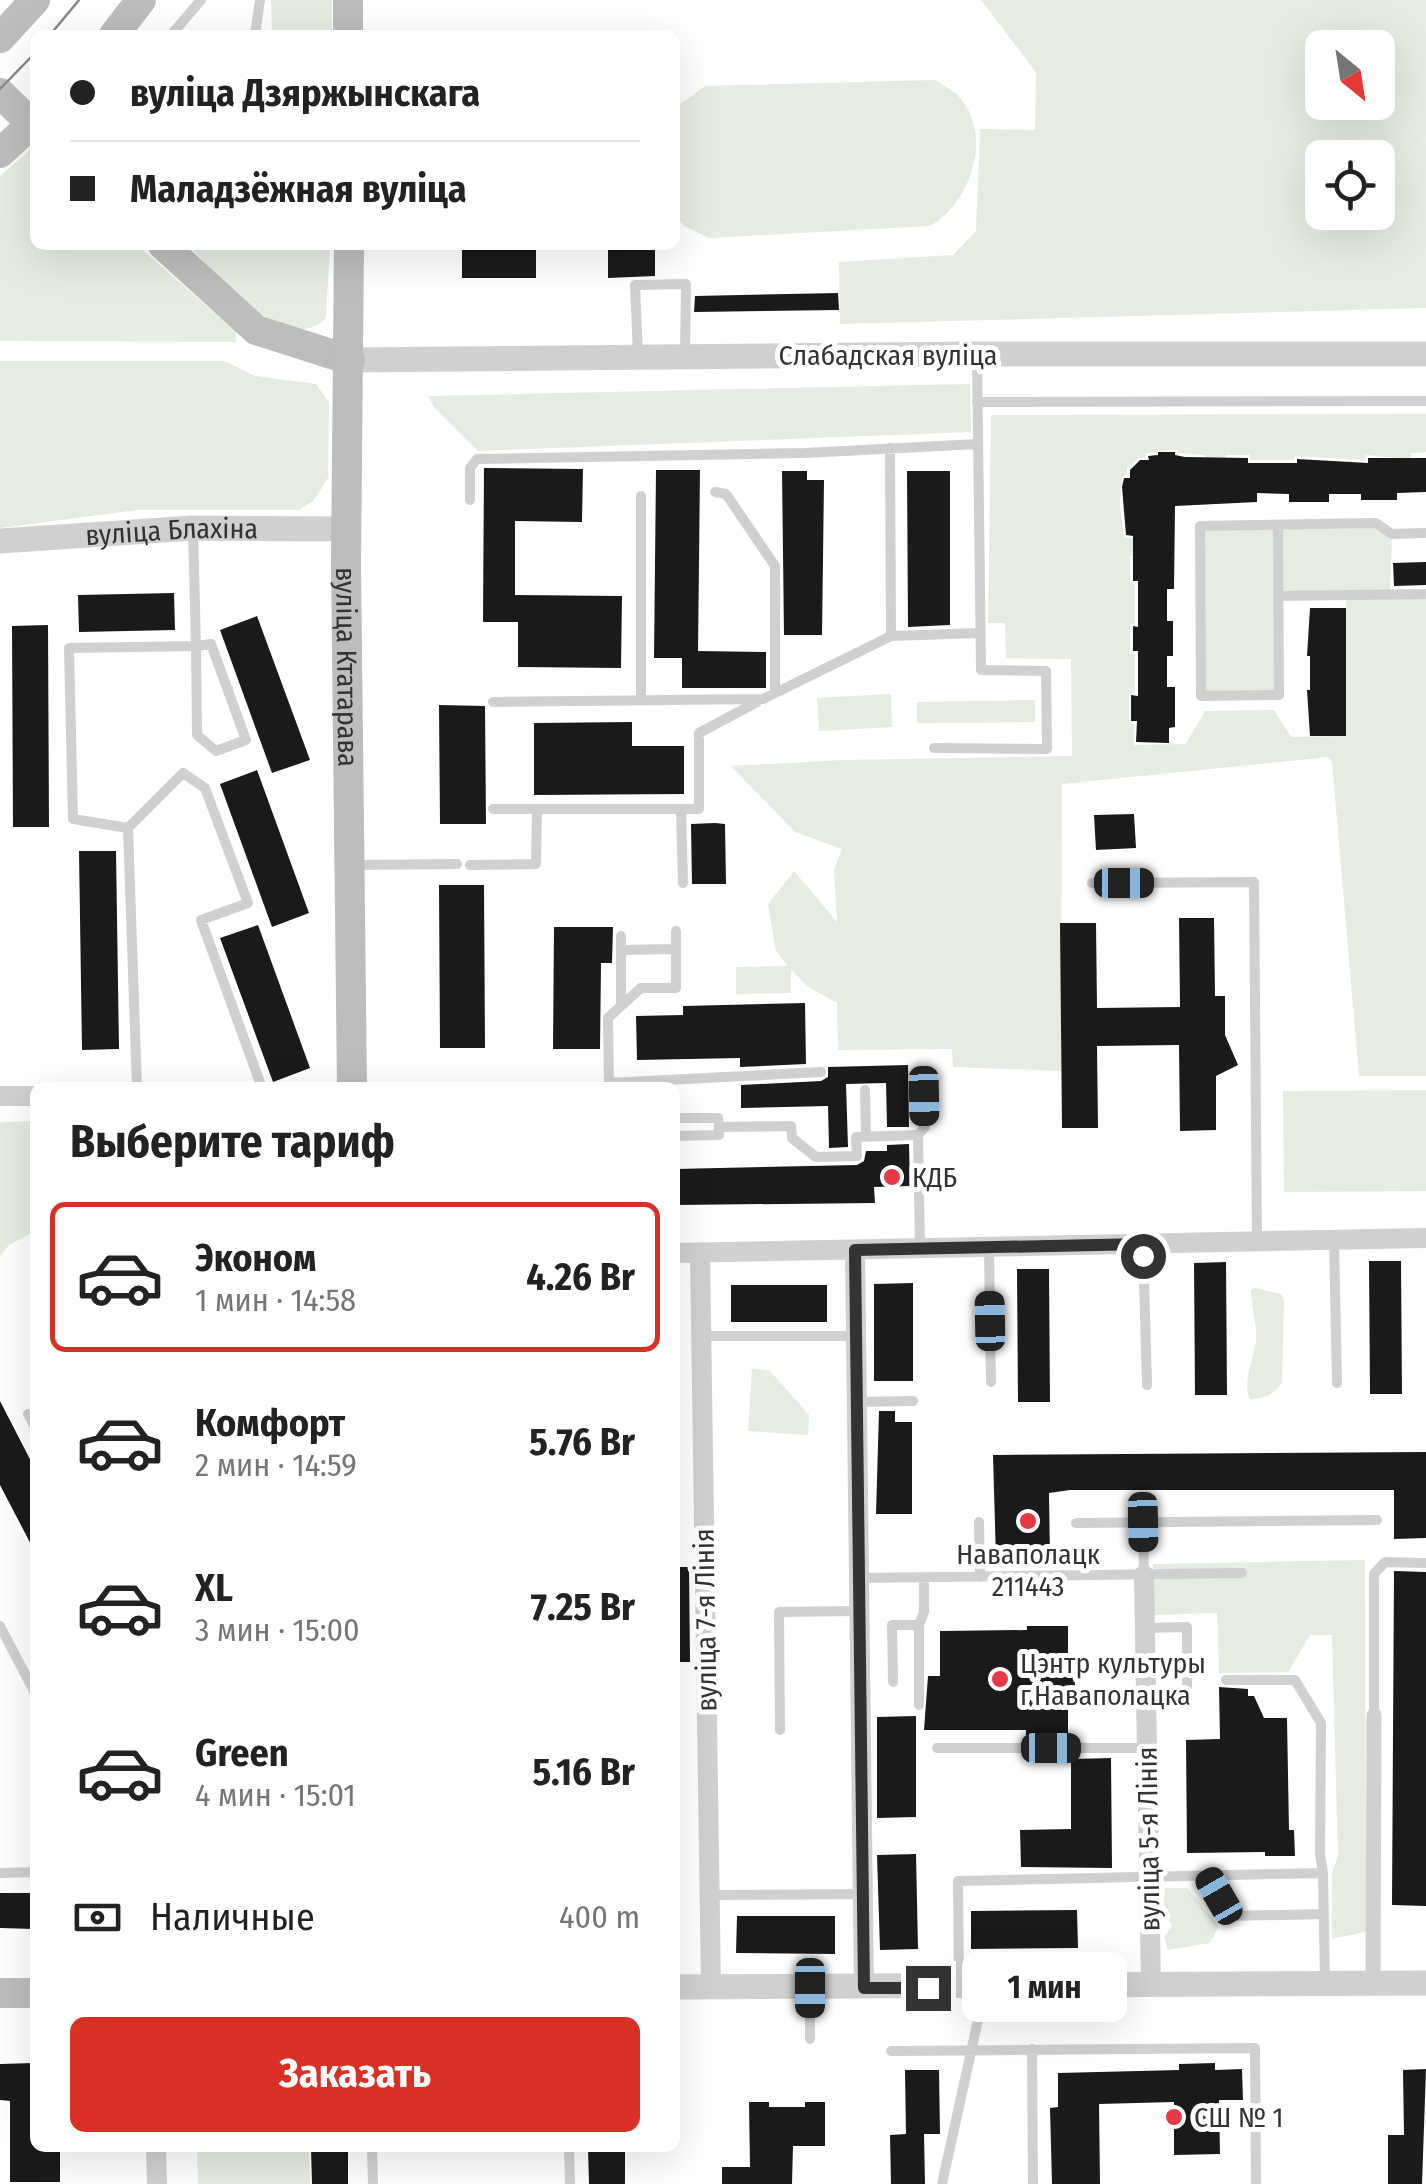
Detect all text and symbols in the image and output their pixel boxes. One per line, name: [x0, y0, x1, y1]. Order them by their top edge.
north arrow: [1305, 30, 1395, 120]
map controls: [1305, 30, 1395, 230]
text: вуліца Дзяржынскага: [130, 70, 480, 116]
button: locate: [1305, 140, 1395, 230]
text: Маладзёжная вуліца: [130, 166, 467, 212]
street label: Слабадская вуліца: [778, 339, 998, 372]
street label: вуліца Блахіна: [84, 512, 258, 552]
street label: вуліца Ктатарава: [329, 567, 364, 767]
car: [1094, 868, 1154, 898]
car: [908, 1066, 940, 1126]
text: Выберите тариф: [70, 1115, 395, 1169]
place label: КДБ: [912, 1161, 957, 1194]
marker: КДБ: [881, 1166, 903, 1188]
icon: car: [75, 1232, 165, 1322]
route start: [1121, 1234, 1166, 1279]
text: Эконом: [195, 1235, 316, 1281]
text: 4.26 Br: [526, 1254, 635, 1300]
text: 1 мин · 14:58: [195, 1281, 356, 1319]
car: [974, 1291, 1006, 1351]
icon: car: [75, 1397, 165, 1487]
text: Комфорт: [195, 1400, 345, 1446]
text: 5.76 Br: [529, 1419, 635, 1465]
text: 2 мин · 14:59: [195, 1446, 357, 1484]
car: [1127, 1492, 1159, 1552]
marker: Наваполацк 211443: [1017, 1510, 1039, 1532]
street label: вуліца 7-я Лінія: [687, 1528, 724, 1712]
place label: Наваполацк 211443: [956, 1538, 1100, 1603]
icon: car: [75, 1562, 165, 1652]
text: XL: [195, 1565, 233, 1611]
text: 7.25 Br: [531, 1584, 635, 1630]
text: 3 мин · 15:00: [195, 1611, 360, 1649]
place label: Цэнтр культуры г.Наваполацка: [1020, 1647, 1206, 1712]
marker: Цэнтр культуры г.Наваполацка: [989, 1668, 1011, 1690]
icon: car: [75, 1727, 165, 1817]
text: Green: [195, 1730, 289, 1776]
car: [1021, 1733, 1081, 1763]
street label: вуліца 5-я Лінія: [1130, 1746, 1167, 1932]
text: 5.16 Br: [532, 1749, 635, 1795]
text: 4 мин · 15:01: [195, 1776, 356, 1814]
car: [1191, 1863, 1247, 1929]
icon: cash: [70, 1890, 125, 1945]
text: Наличные: [150, 1894, 315, 1940]
text: 400 m: [559, 1898, 640, 1936]
callout: 1 мин: [963, 1953, 1128, 2023]
car: [795, 1958, 825, 2018]
route end: [906, 1966, 951, 2011]
text: 1 мин: [1008, 1968, 1081, 2006]
button: Заказать: [70, 2017, 640, 2132]
place label: СШ № 1: [1194, 2101, 1284, 2134]
marker: СШ № 1: [1163, 2106, 1185, 2128]

